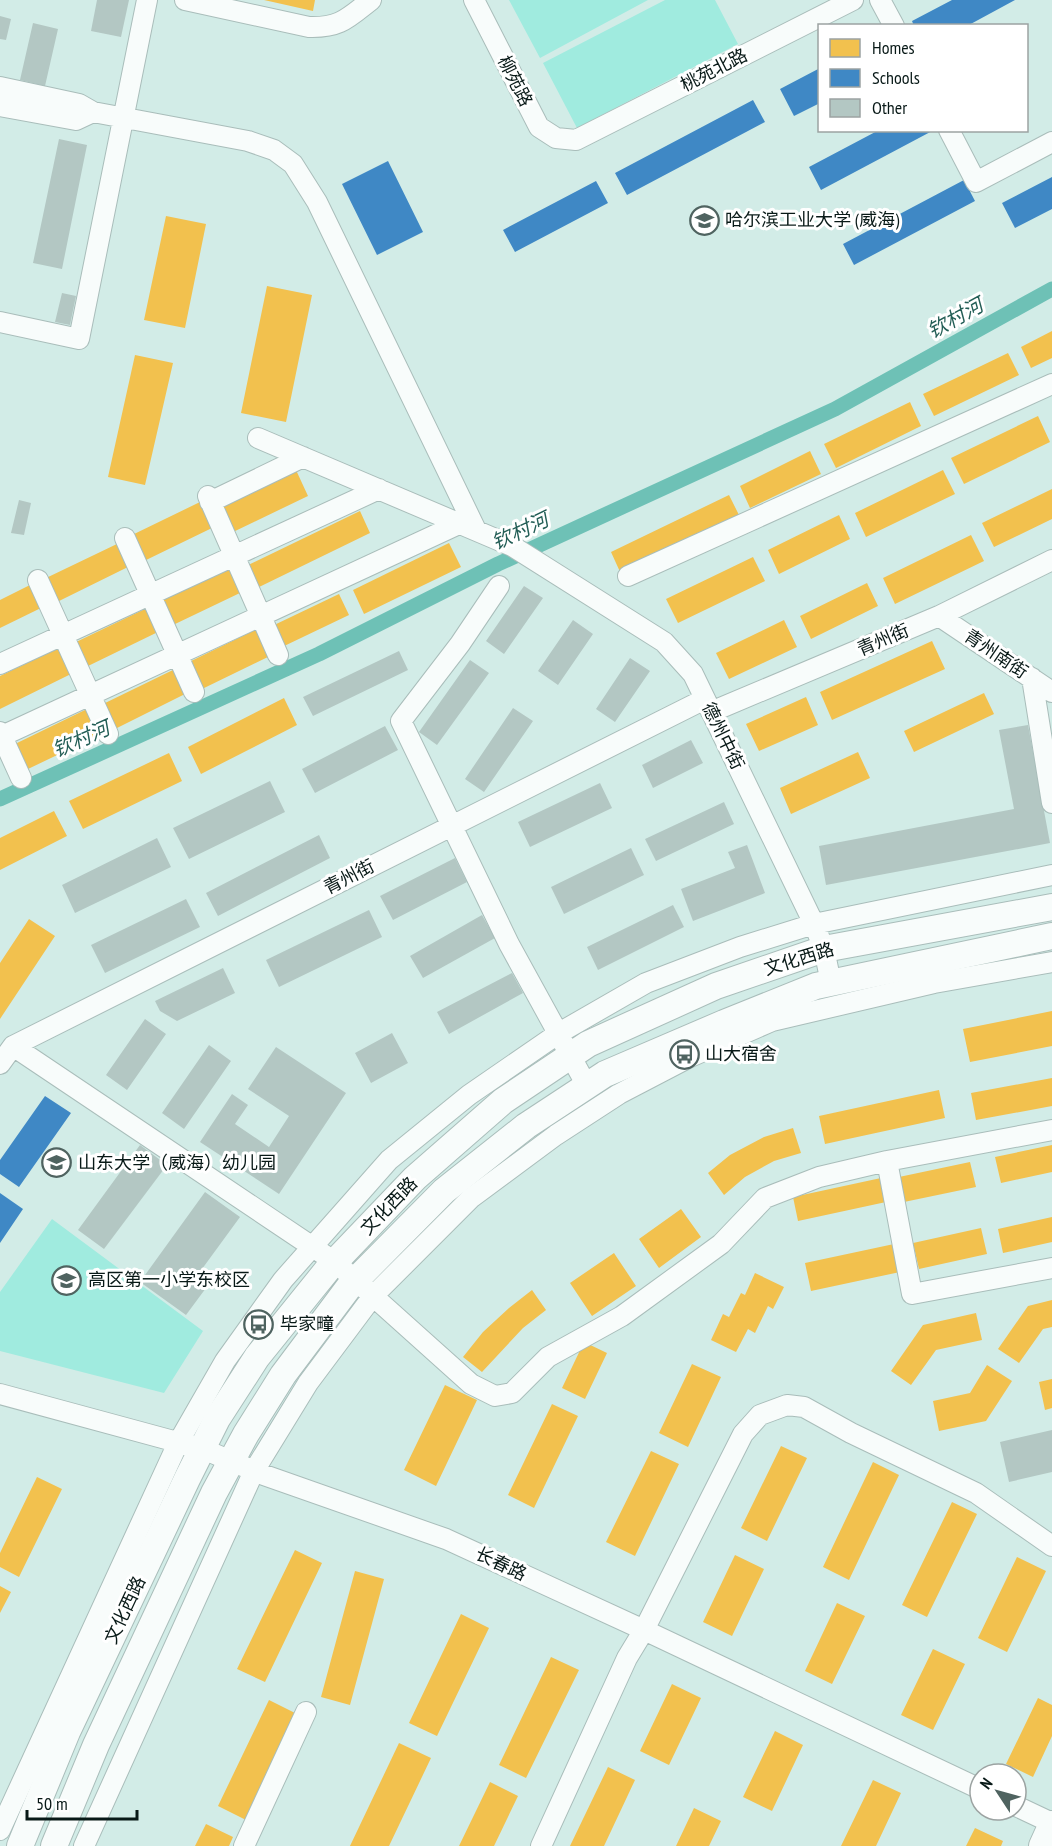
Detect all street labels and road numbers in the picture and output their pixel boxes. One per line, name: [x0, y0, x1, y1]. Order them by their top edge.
street label: 桃苑北路: [676, 43, 751, 96]
street label: 柳苑路: [493, 51, 538, 110]
street label: 青州街: [853, 618, 912, 661]
street label: 青州南街: [960, 624, 1033, 683]
street label: 德州中街: [697, 698, 750, 773]
street label: 青州街: [319, 854, 378, 899]
street label: 文化西路: [761, 937, 837, 980]
street label: 文化西路: [355, 1172, 422, 1240]
street label: 长春路: [472, 1542, 531, 1585]
street label: 文化西路: [99, 1572, 150, 1647]

